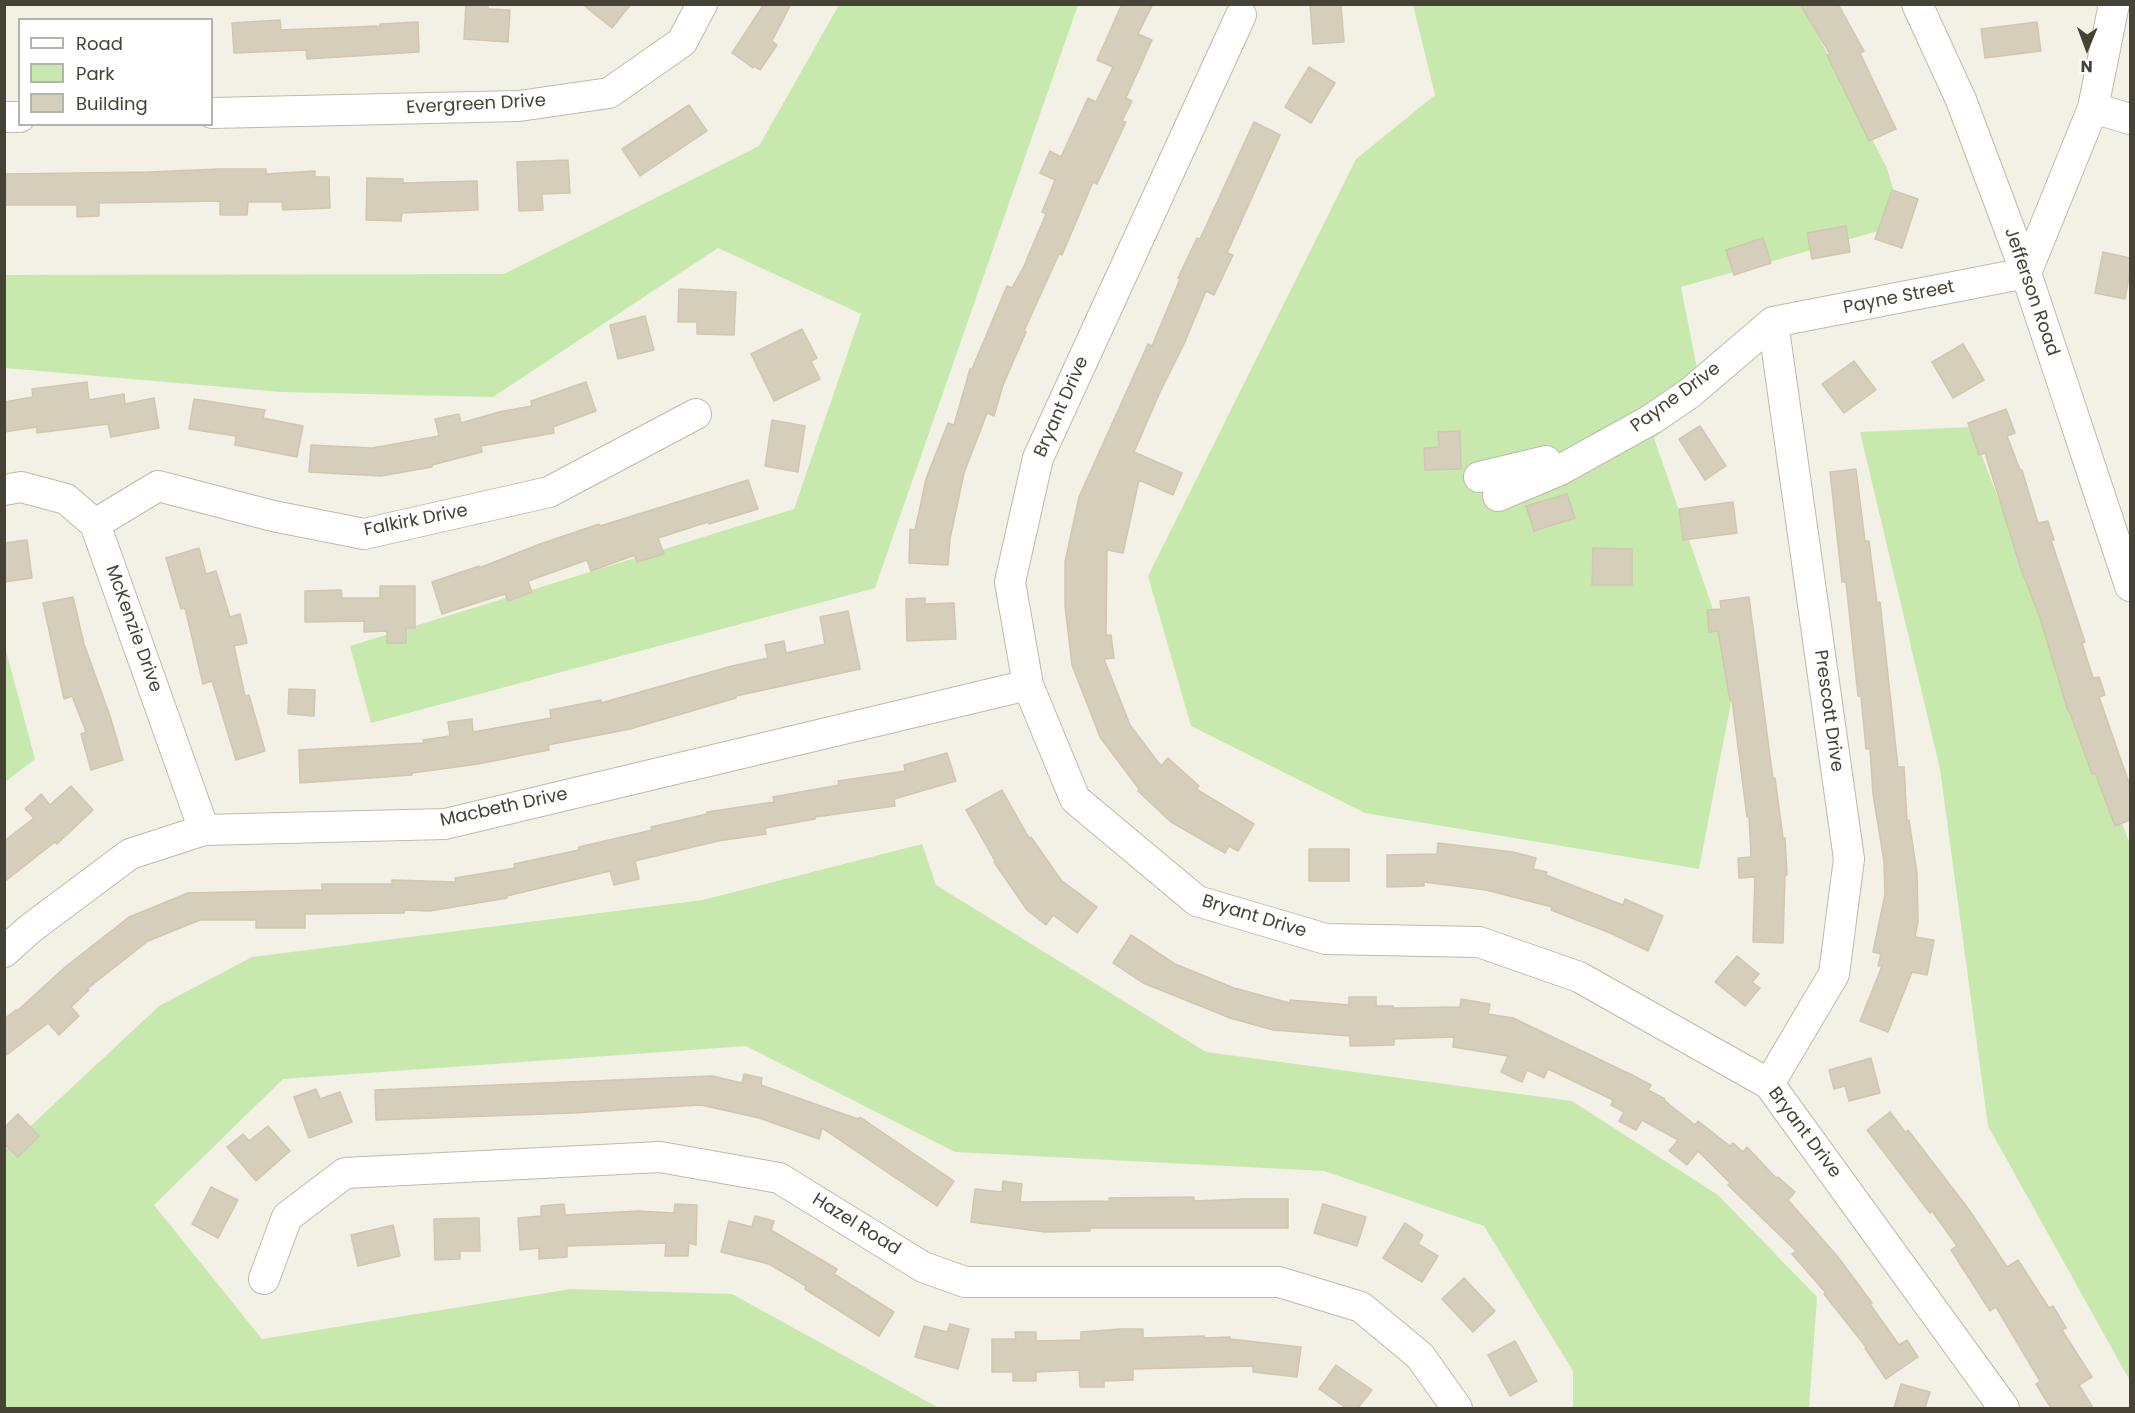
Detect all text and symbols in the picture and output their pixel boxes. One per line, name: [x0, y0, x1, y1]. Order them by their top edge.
legend: [18, 18, 213, 126]
north arrow: [2057, 18, 2117, 78]
text: Road: [76, 31, 123, 56]
text: N: [2080, 55, 2093, 78]
text: Park: [76, 61, 115, 86]
text: Building: [76, 91, 148, 116]
street label: Evergreen Drive: [406, 91, 546, 119]
street label: Jefferson Road: [1999, 225, 2063, 359]
street label: Payne Street: [1842, 277, 1956, 319]
street label: Bryant Drive: [1030, 353, 1094, 461]
street label: Payne Drive: [1627, 358, 1725, 438]
street label: Falkirk Drive: [362, 500, 470, 542]
street label: McKenzie Drive: [100, 563, 166, 695]
street label: Prescott Drive: [1809, 649, 1847, 773]
street label: Macbeth Drive: [438, 784, 570, 832]
street label: Bryant Drive: [1199, 891, 1309, 943]
street label: Bryant Drive: [1763, 1083, 1845, 1183]
street label: Hazel Road: [808, 1189, 904, 1261]

